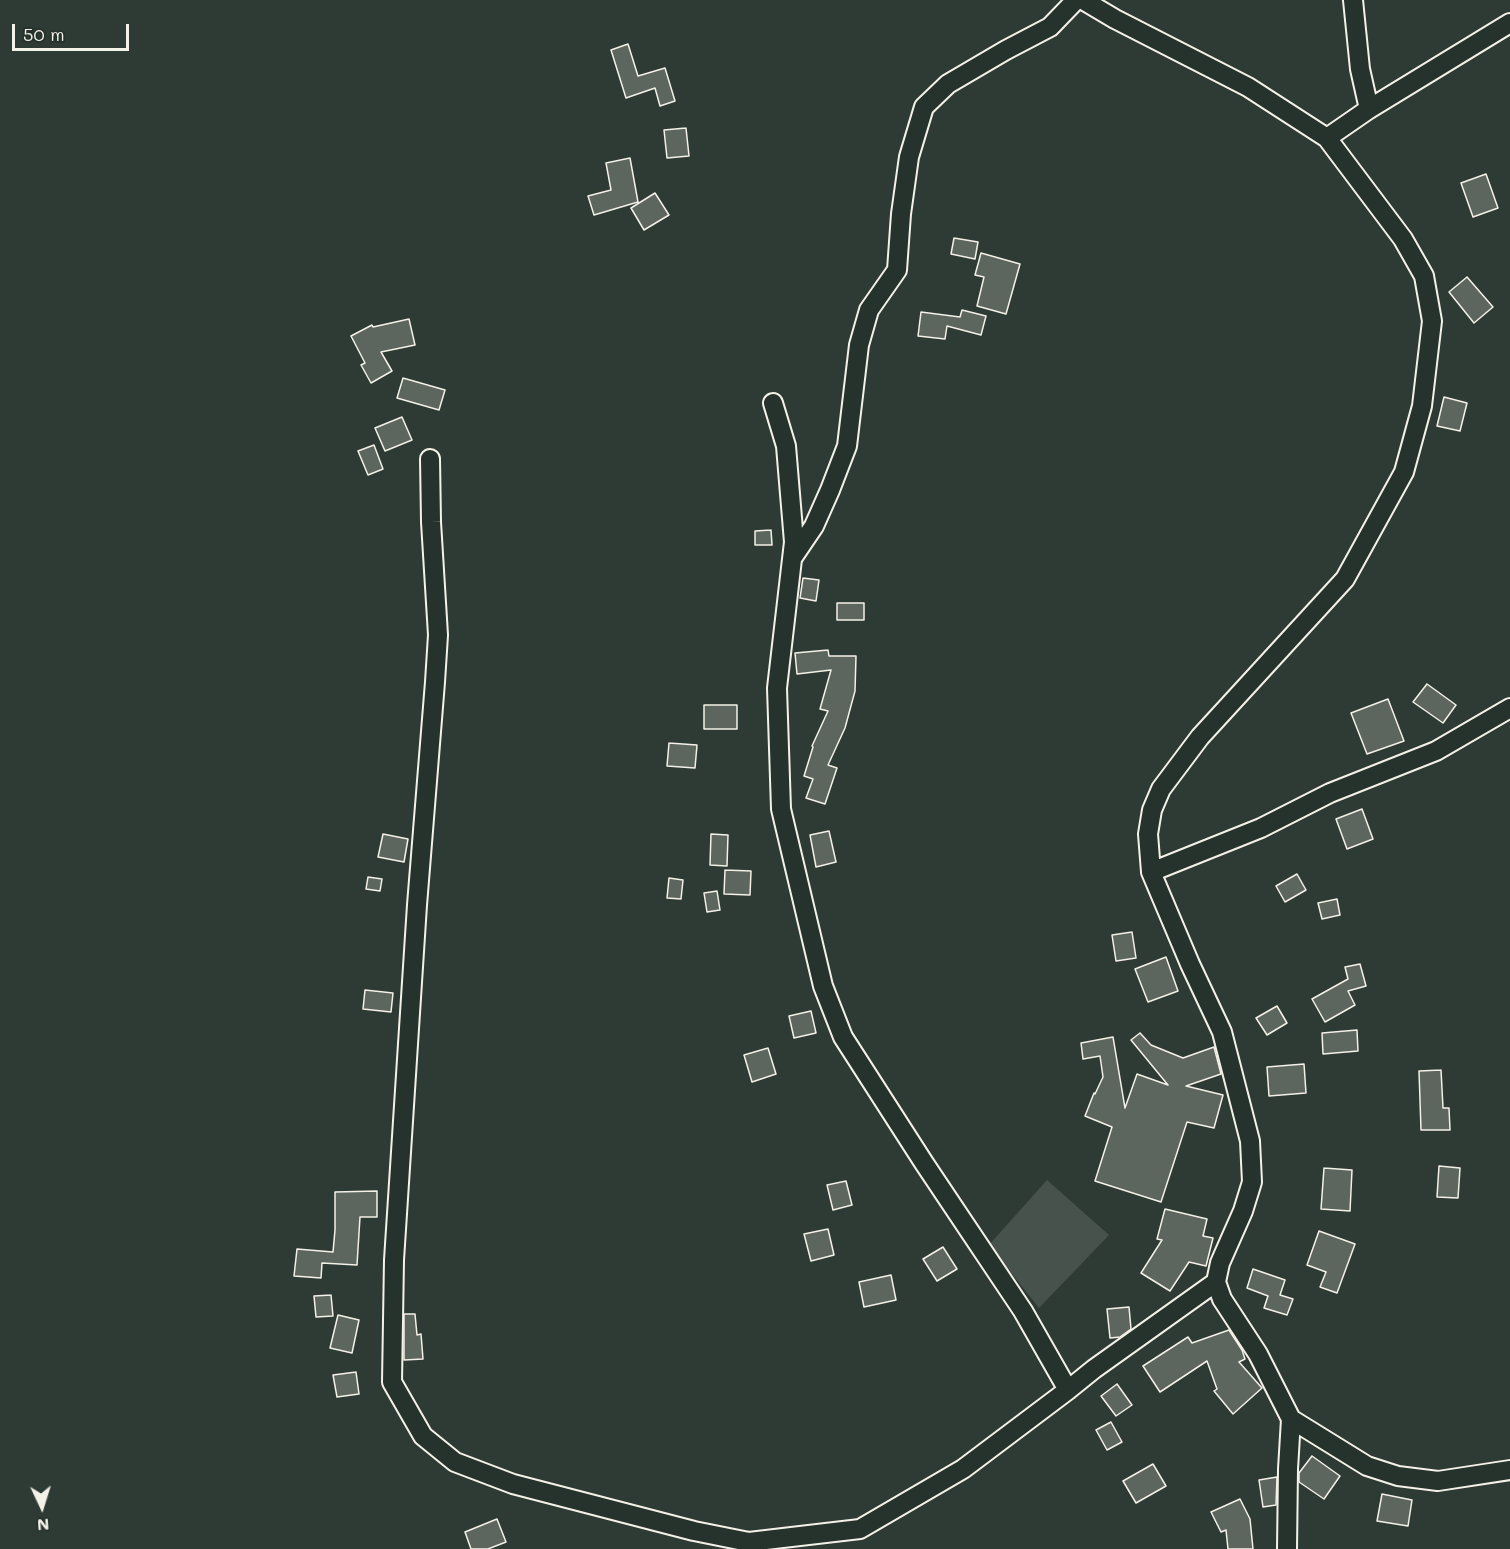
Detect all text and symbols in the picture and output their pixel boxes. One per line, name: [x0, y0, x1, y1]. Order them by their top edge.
scale bar: [15, 12, 132, 50]
text: 50 m: [23, 22, 65, 46]
north arrow: [12, 1477, 72, 1537]
text: N: [36, 1515, 50, 1536]

